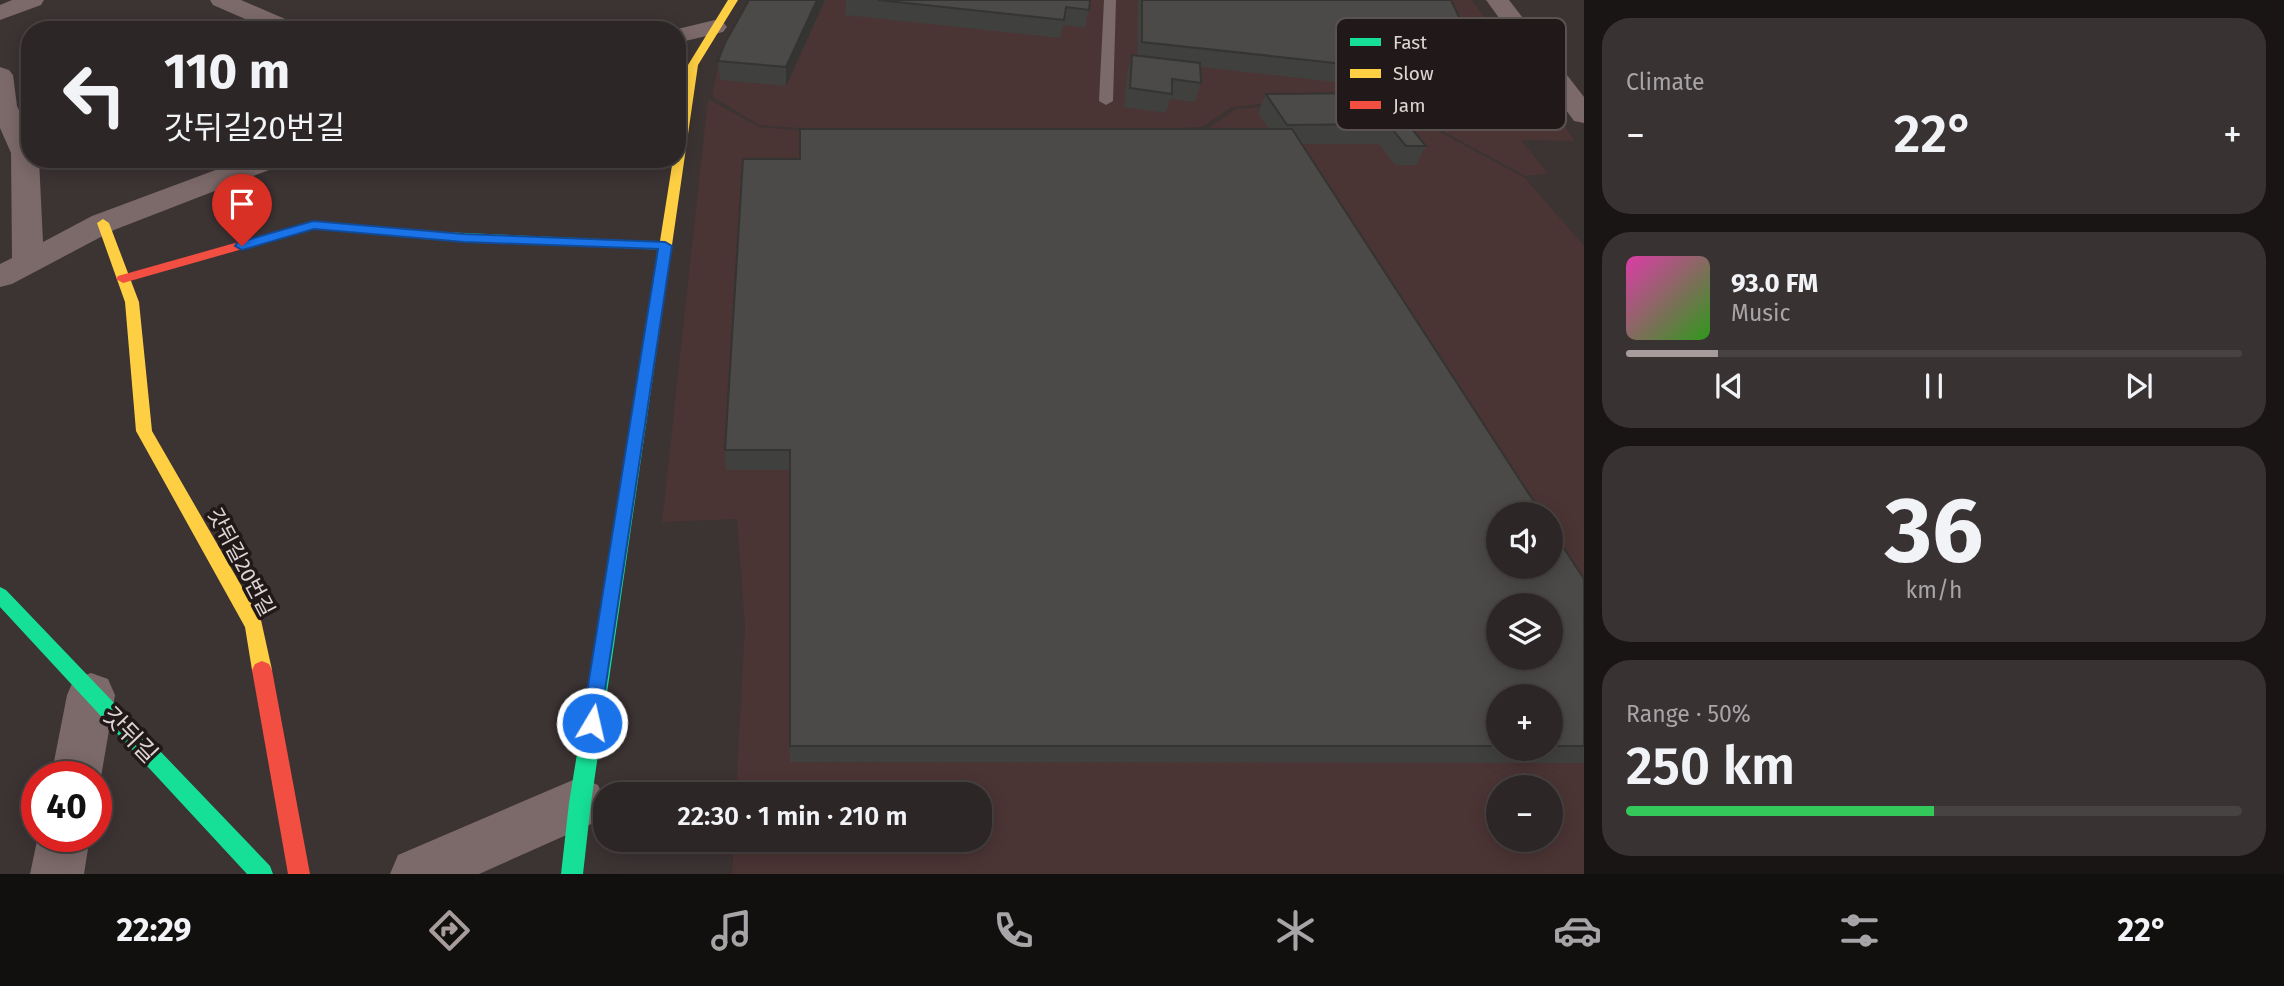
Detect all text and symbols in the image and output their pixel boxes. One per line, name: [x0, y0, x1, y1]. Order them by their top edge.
legend: [1336, 18, 1566, 130]
text: Fast: [1393, 31, 1427, 54]
text: 110 m: [164, 42, 290, 101]
icon: left: [49, 49, 140, 140]
text: Slow: [1393, 62, 1434, 85]
text: Climate: [1626, 68, 1705, 96]
text: Jam: [1393, 94, 1425, 117]
text: 22°: [1894, 103, 1974, 166]
text: 갓뒤길20번길: [164, 109, 345, 147]
text: −: [1626, 112, 1645, 158]
text: +: [2223, 112, 2242, 158]
pin: [212, 174, 272, 246]
icon: arrive: [223, 185, 261, 223]
text: 93.0 FM: [1731, 268, 1818, 299]
text: Music: [1731, 299, 1791, 327]
icon: previous: [1710, 367, 1748, 405]
icon: pause: [1915, 367, 1953, 405]
icon: next: [2120, 367, 2158, 405]
text: 36: [1885, 476, 1983, 585]
map controls: [1486, 502, 1563, 852]
button: sound: [1486, 502, 1563, 579]
street label: 갓뒤길20번길: [202, 503, 280, 621]
text: km/h: [1906, 576, 1962, 604]
button: layers: [1486, 593, 1563, 670]
button: +: [1486, 684, 1563, 761]
position arrow: [555, 686, 629, 760]
text: Range · 50%: [1626, 700, 1751, 728]
street label: 갓뒤길: [97, 701, 163, 769]
text: 250 km: [1626, 735, 1795, 798]
speed limit sign: 40: [21, 761, 112, 852]
button: −: [1486, 775, 1563, 852]
text: 22:30 · 1 min · 210 m: [677, 801, 908, 832]
icon: directions: [425, 906, 474, 955]
icon: music: [707, 906, 756, 955]
icon: phone: [989, 906, 1038, 955]
icon: climate: [1271, 906, 1320, 955]
icon: car: [1553, 906, 1602, 955]
icon: filters: [1835, 906, 1884, 955]
text: 22:29: [117, 911, 192, 949]
text: 22°: [2118, 911, 2167, 949]

